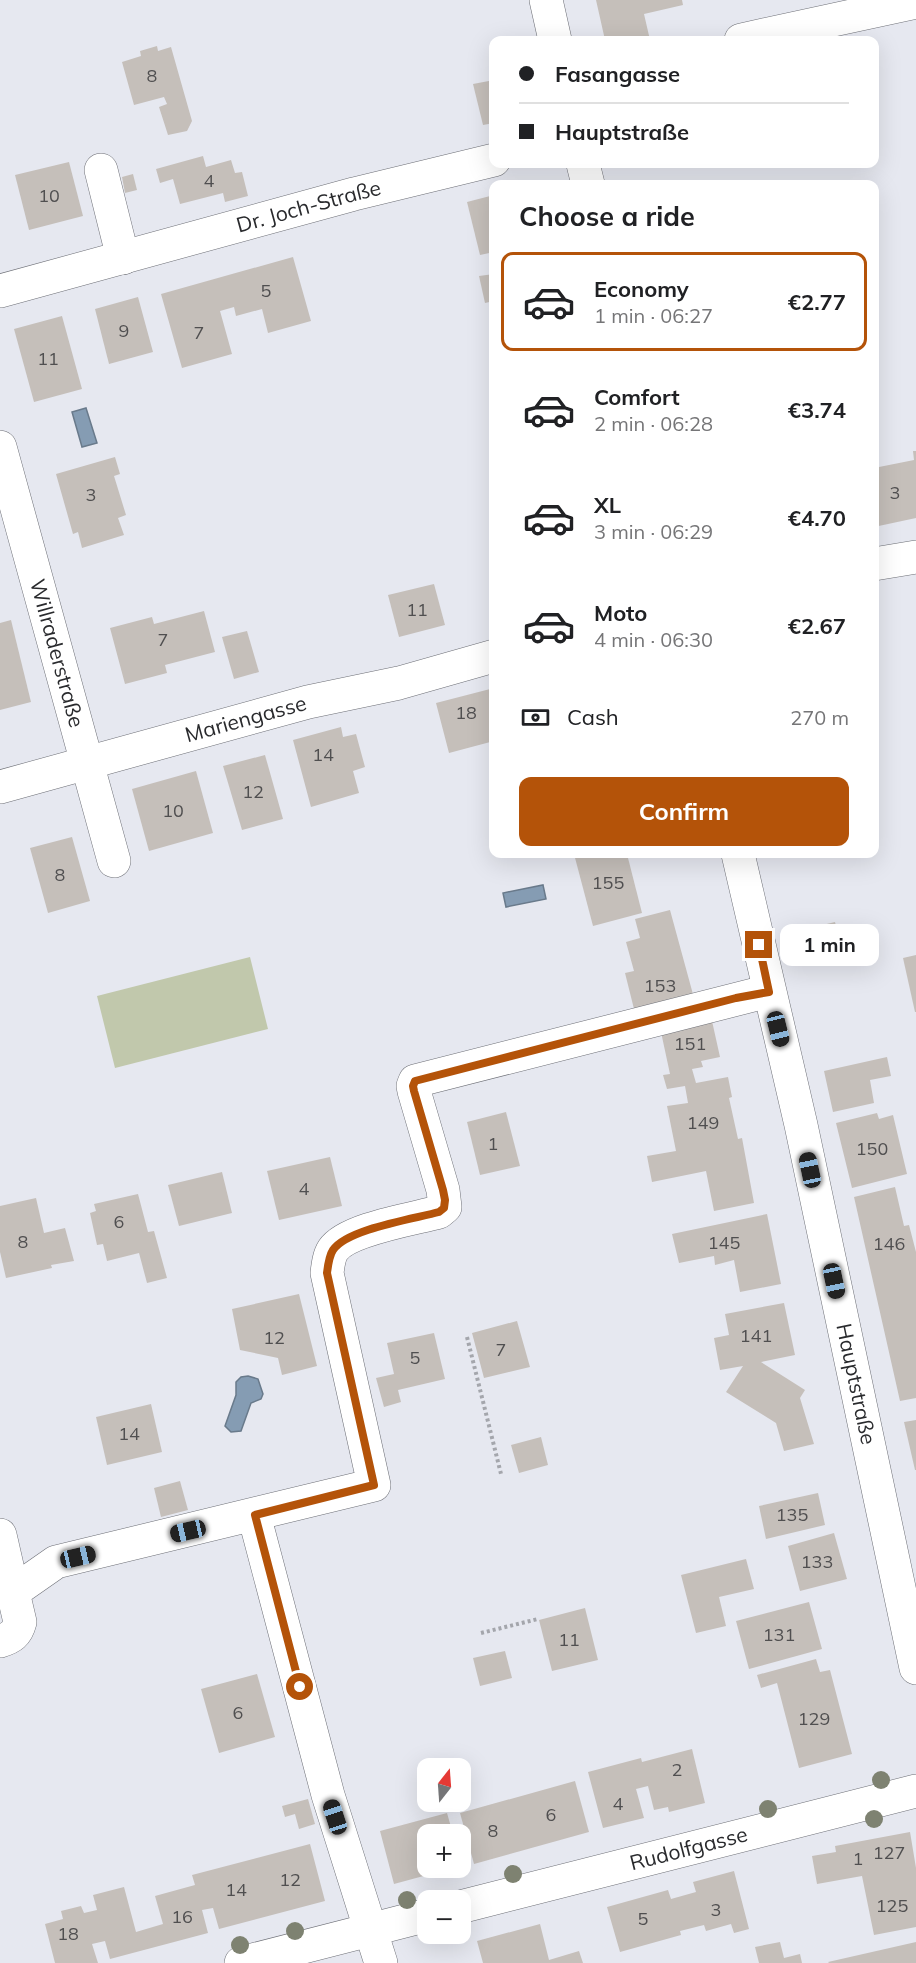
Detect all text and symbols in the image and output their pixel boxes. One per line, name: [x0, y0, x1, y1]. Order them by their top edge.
text: Fasangasse: [555, 60, 680, 88]
house number: 8: [147, 64, 157, 87]
text: Hauptstraße: [555, 118, 689, 146]
house number: 4: [204, 169, 215, 192]
street label: Dr. Joch-Straße: [233, 174, 383, 238]
house number: 10: [38, 184, 60, 207]
text: Choose a ride: [519, 199, 695, 233]
icon: car: [522, 275, 576, 329]
text: Economy: [594, 275, 689, 303]
house number: 5: [261, 279, 272, 302]
text: €2.77: [788, 288, 846, 316]
text: 1 min · 06:27: [594, 303, 713, 328]
house number: 9: [119, 319, 129, 342]
house number: 7: [194, 321, 204, 344]
house number: 11: [37, 347, 59, 370]
icon: car: [522, 383, 576, 437]
text: Comfort: [594, 383, 680, 411]
text: €3.74: [788, 396, 846, 424]
text: 2 min · 06:28: [594, 411, 713, 436]
house number: 3: [890, 481, 900, 504]
house number: 3: [86, 483, 96, 506]
icon: car: [522, 491, 576, 545]
text: XL: [594, 491, 621, 519]
text: €4.70: [788, 504, 846, 532]
text: 3 min · 06:29: [594, 519, 713, 544]
street label: Willraderstraße: [25, 576, 91, 730]
house number: 11: [406, 598, 428, 621]
icon: car: [522, 599, 576, 653]
text: Moto: [594, 599, 647, 627]
text: €2.67: [788, 612, 846, 640]
text: 4 min · 06:30: [594, 627, 713, 652]
house number: 7: [158, 628, 168, 651]
street label: Mariengasse: [182, 689, 309, 747]
house number: 18: [455, 701, 477, 724]
icon: cash: [519, 701, 552, 734]
text: Cash: [567, 703, 619, 731]
text: 270 m: [790, 705, 849, 730]
house number: 14: [312, 743, 334, 766]
button: Confirm: [519, 777, 849, 846]
house number: 12: [242, 780, 264, 803]
house number: 10: [162, 799, 184, 822]
house number: 8: [55, 863, 65, 886]
house number: 155: [592, 871, 624, 894]
callout: 1 min: [780, 924, 879, 966]
route end: [745, 931, 772, 958]
text: 1 min: [803, 932, 856, 957]
house number: 153: [644, 974, 676, 997]
car: [765, 1009, 791, 1049]
house number: 151: [674, 1032, 706, 1055]
house number: 149: [687, 1111, 719, 1134]
house number: 1: [488, 1132, 498, 1155]
house number: 150: [856, 1137, 888, 1160]
car: [797, 1151, 823, 1189]
house number: 4: [299, 1177, 310, 1200]
house number: 6: [114, 1210, 124, 1233]
house number: 8: [18, 1230, 28, 1253]
house number: 145: [708, 1231, 740, 1254]
house number: 146: [873, 1232, 905, 1255]
car: [821, 1262, 847, 1300]
street label: Hauptstraße: [831, 1321, 882, 1447]
house number: 141: [740, 1324, 772, 1347]
house number: 12: [263, 1326, 285, 1349]
house number: 7: [496, 1338, 506, 1361]
house number: 5: [410, 1346, 421, 1369]
house number: 14: [118, 1422, 140, 1445]
house number: 135: [776, 1503, 808, 1526]
car: [168, 1518, 208, 1544]
car: [58, 1544, 98, 1570]
house number: 133: [801, 1550, 833, 1573]
house number: 131: [763, 1623, 795, 1646]
house number: 11: [558, 1628, 580, 1651]
route start: [286, 1673, 313, 1700]
house number: 6: [233, 1701, 243, 1724]
house number: 129: [798, 1707, 830, 1730]
north arrow: [417, 1758, 471, 1812]
map controls: [417, 1758, 471, 1944]
house number: 2: [672, 1758, 682, 1781]
house number: 4: [613, 1792, 624, 1815]
car: [321, 1797, 349, 1837]
house number: 6: [546, 1803, 556, 1826]
house number: 8: [488, 1819, 498, 1842]
street label: Rudolfgasse: [627, 1820, 750, 1875]
button: +: [417, 1824, 471, 1878]
house number: 127: [873, 1841, 905, 1864]
house number: 1: [853, 1847, 863, 1870]
house number: 12: [279, 1868, 301, 1891]
house number: 14: [225, 1878, 247, 1901]
button: −: [417, 1890, 471, 1944]
house number: 125: [876, 1894, 908, 1917]
house number: 3: [711, 1898, 721, 1921]
house number: 16: [171, 1905, 193, 1928]
house number: 5: [638, 1907, 649, 1930]
house number: 18: [57, 1922, 79, 1945]

